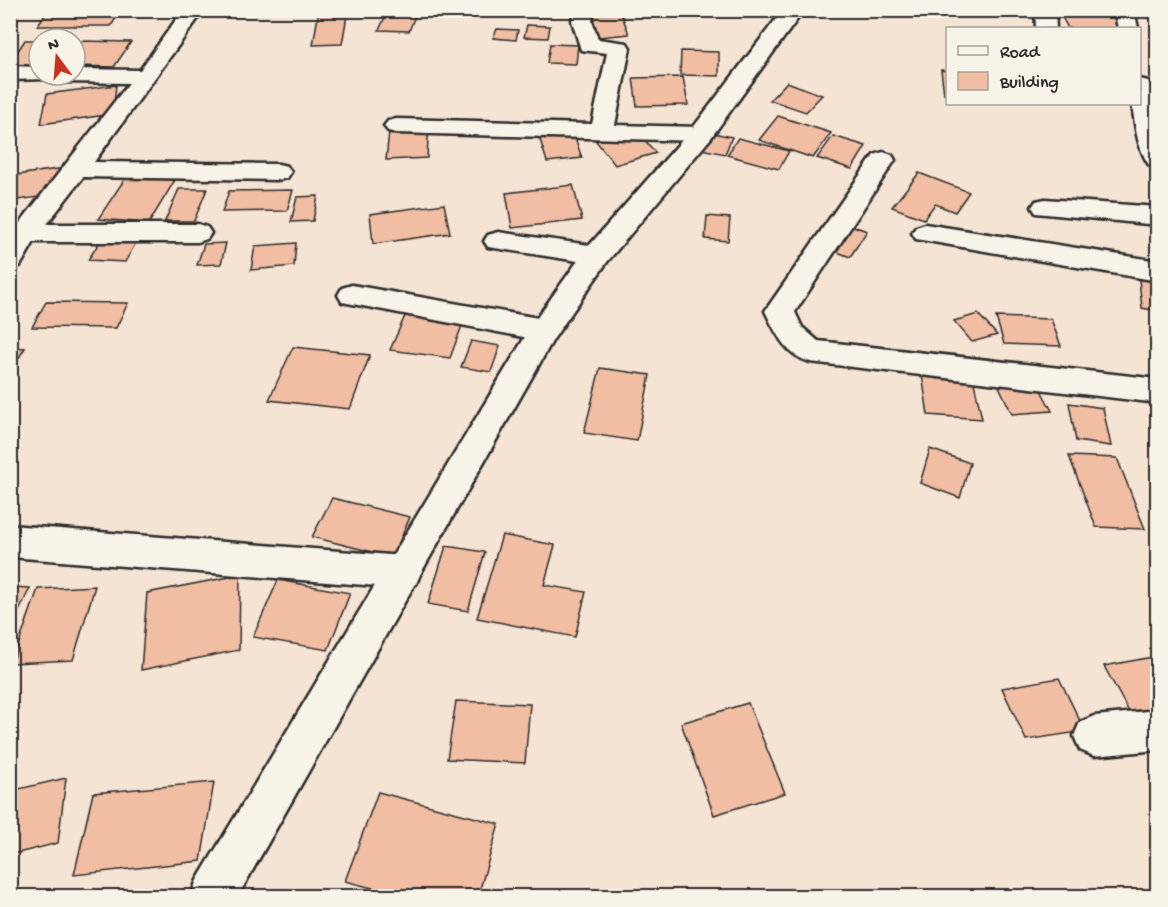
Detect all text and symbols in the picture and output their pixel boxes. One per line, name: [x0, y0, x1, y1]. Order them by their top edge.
north arrow: [27, 27, 87, 87]
legend: [946, 27, 1141, 105]
text: N: [46, 35, 62, 57]
text: Road: [1000, 43, 1041, 64]
text: Building: [999, 73, 1059, 94]

